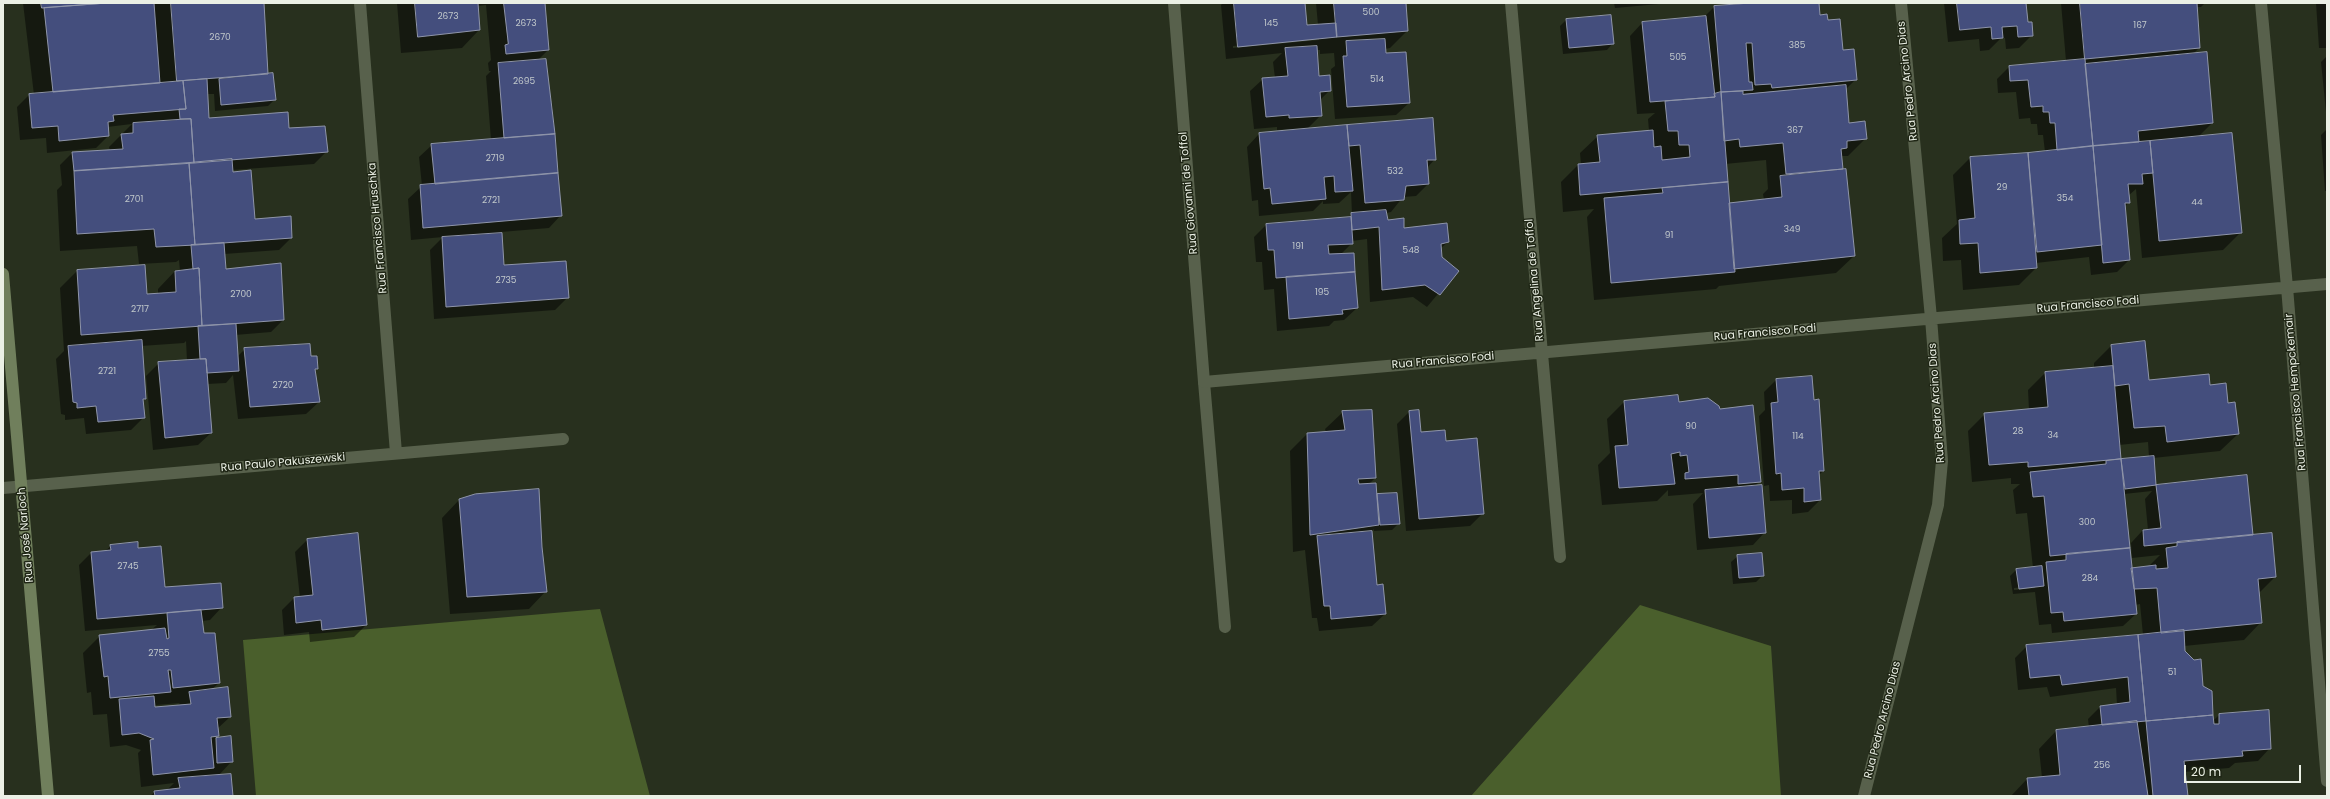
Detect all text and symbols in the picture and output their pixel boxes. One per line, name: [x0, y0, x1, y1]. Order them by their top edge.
house number: 500: [1363, 8, 1379, 18]
house number: 2673: [437, 12, 459, 22]
house number: 2673: [515, 19, 537, 29]
house number: 145: [1264, 19, 1278, 29]
street label: Rua Pedro Arcino Dias: [1895, 20, 1921, 142]
house number: 167: [2133, 21, 2147, 31]
house number: 2670: [209, 33, 231, 43]
house number: 385: [1789, 41, 1805, 51]
house number: 505: [1670, 53, 1686, 63]
house number: 514: [1370, 75, 1384, 85]
house number: 2695: [513, 77, 535, 87]
house number: 367: [1787, 126, 1803, 136]
street label: Rua Giovanni de Toffol: [1177, 131, 1201, 255]
house number: 2719: [486, 154, 504, 164]
street label: Rua Francisco Hruschka: [366, 162, 390, 294]
house number: 532: [1387, 167, 1403, 177]
house number: 29: [1997, 183, 2007, 193]
house number: 354: [2057, 194, 2073, 204]
house number: 2701: [125, 195, 143, 205]
house number: 2721: [482, 196, 500, 206]
house number: 44: [2191, 198, 2203, 208]
street label: Rua Angelina de Toffol: [1523, 218, 1547, 342]
house number: 349: [1784, 225, 1800, 235]
house number: 91: [1665, 231, 1673, 241]
house number: 191: [1292, 242, 1304, 252]
house number: 548: [1403, 246, 1419, 256]
house number: 2735: [495, 276, 517, 286]
house number: 195: [1315, 288, 1329, 298]
house number: 2700: [230, 290, 252, 300]
street label: Rua Francisco Fodi: [2036, 294, 2140, 316]
house number: 2717: [131, 305, 149, 315]
street label: Rua Francisco Hempckemair: [2283, 313, 2309, 471]
street label: Rua Francisco Fodi: [1713, 322, 1817, 344]
street label: Rua Pedro Arcino Dias: [1926, 342, 1948, 464]
street label: Rua Francisco Fodi: [1391, 350, 1495, 372]
house number: 2721: [98, 367, 116, 377]
house number: 2720: [273, 381, 293, 391]
house number: 90: [1685, 422, 1697, 432]
house number: 28: [2013, 427, 2023, 437]
house number: 34: [2048, 431, 2058, 441]
house number: 114: [1792, 432, 1804, 442]
street label: Rua Paulo Pakuszewski: [220, 451, 346, 475]
street label: Rua José Narloch: [15, 487, 37, 583]
house number: 300: [2079, 518, 2095, 528]
house number: 2745: [117, 562, 139, 572]
house number: 284: [2082, 574, 2098, 584]
house number: 2755: [148, 649, 170, 659]
street label: Rua Pedro Arcino Dias: [1862, 660, 1904, 780]
house number: 51: [2168, 668, 2176, 678]
scale bar: [2186, 757, 2303, 783]
house number: 256: [2094, 761, 2110, 771]
text: 20 m: [2191, 763, 2221, 780]

